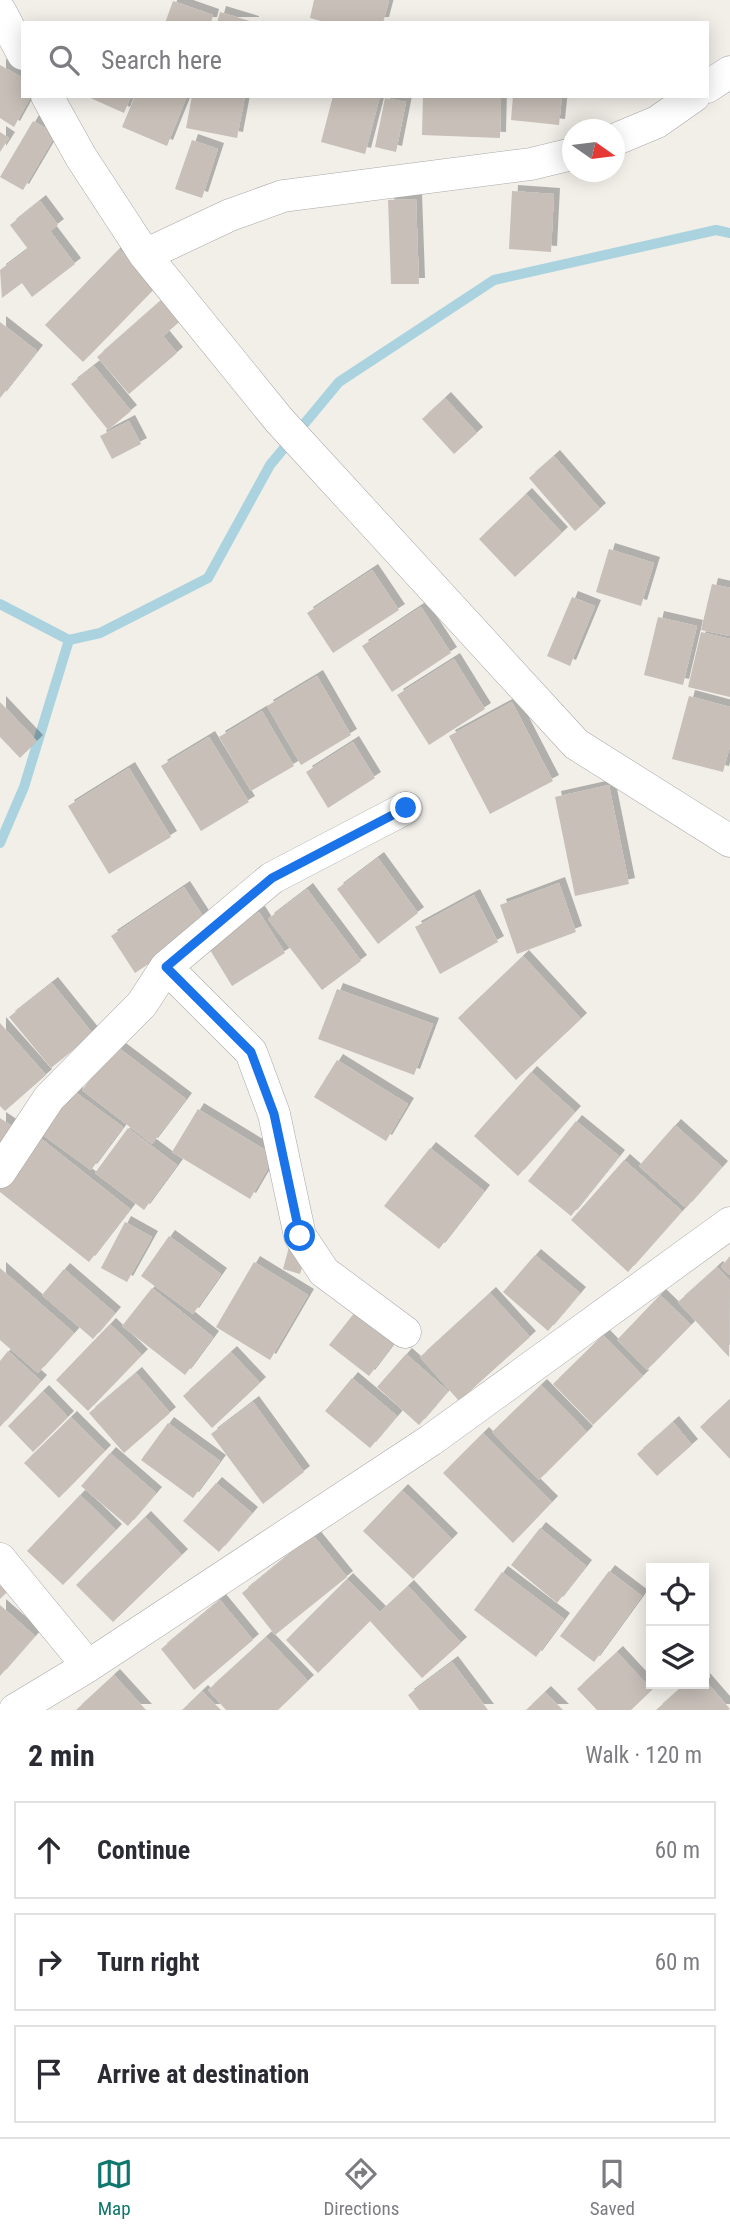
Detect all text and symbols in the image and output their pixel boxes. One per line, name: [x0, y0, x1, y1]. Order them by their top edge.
search box: [21, 21, 709, 98]
icon: search: [45, 41, 83, 79]
text: Search here: [101, 45, 222, 75]
north arrow: [562, 119, 625, 182]
route end: [390, 792, 421, 823]
route start: [284, 1220, 315, 1251]
map controls: [646, 1563, 709, 1689]
button: locate: [646, 1563, 709, 1626]
button: layers: [646, 1626, 709, 1689]
text: 2 min: [28, 1738, 95, 1773]
text: Walk · 120 m: [585, 1742, 702, 1769]
icon: ahead: [30, 1831, 68, 1869]
text: Continue: [97, 1835, 190, 1865]
text: 60 m: [655, 1837, 700, 1864]
icon: right: [30, 1943, 68, 1981]
text: Turn right: [97, 1947, 199, 1977]
text: 60 m: [655, 1949, 700, 1976]
icon: arrive: [30, 2055, 68, 2093]
text: Arrive at destination: [97, 2059, 309, 2089]
tab: Map: [95, 2155, 133, 2220]
tab: Directions: [323, 2155, 399, 2220]
tab: Saved: [590, 2155, 635, 2220]

